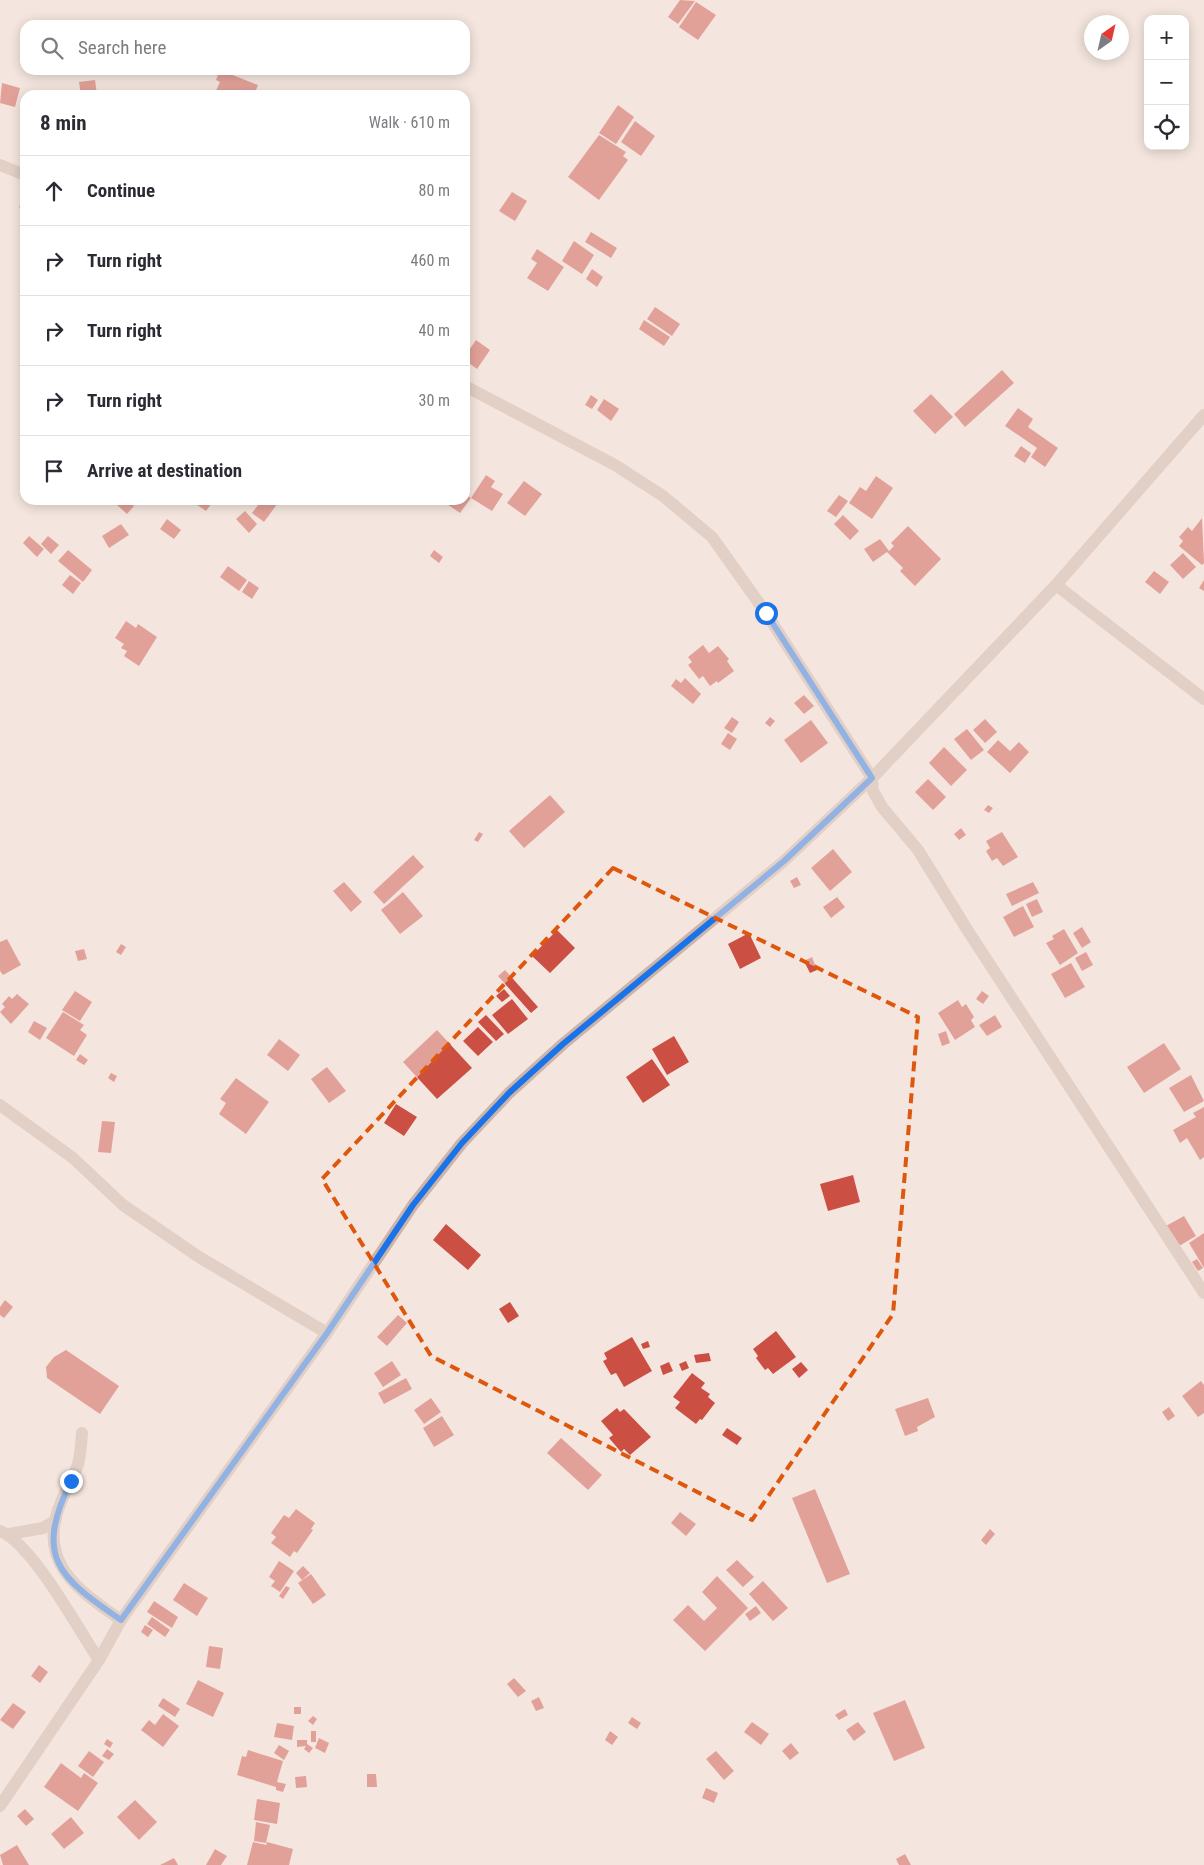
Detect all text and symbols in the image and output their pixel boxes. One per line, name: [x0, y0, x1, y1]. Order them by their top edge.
north arrow: [1084, 15, 1129, 60]
map controls: [1144, 15, 1189, 150]
button: +: [1144, 15, 1189, 60]
search box: [20, 20, 470, 75]
icon: search: [38, 34, 66, 62]
text: Search here: [78, 36, 166, 59]
button: −: [1144, 60, 1189, 105]
button: locate: [1144, 105, 1189, 150]
text: 8 min: [40, 111, 87, 135]
text: Walk · 610 m: [369, 113, 450, 132]
icon: ahead: [40, 177, 68, 205]
text: Continue: [87, 179, 155, 202]
text: 80 m: [418, 181, 450, 200]
icon: right: [40, 247, 68, 275]
text: Turn right: [87, 249, 162, 272]
text: 460 m: [411, 251, 450, 270]
icon: right: [40, 317, 68, 345]
text: Turn right: [87, 319, 162, 342]
text: 40 m: [418, 321, 450, 340]
icon: right: [40, 387, 68, 415]
text: Turn right: [87, 389, 162, 412]
text: 30 m: [418, 391, 450, 410]
icon: arrive: [40, 457, 68, 485]
text: Arrive at destination: [87, 459, 242, 482]
route start: [755, 602, 778, 625]
route end: [60, 1470, 83, 1493]

